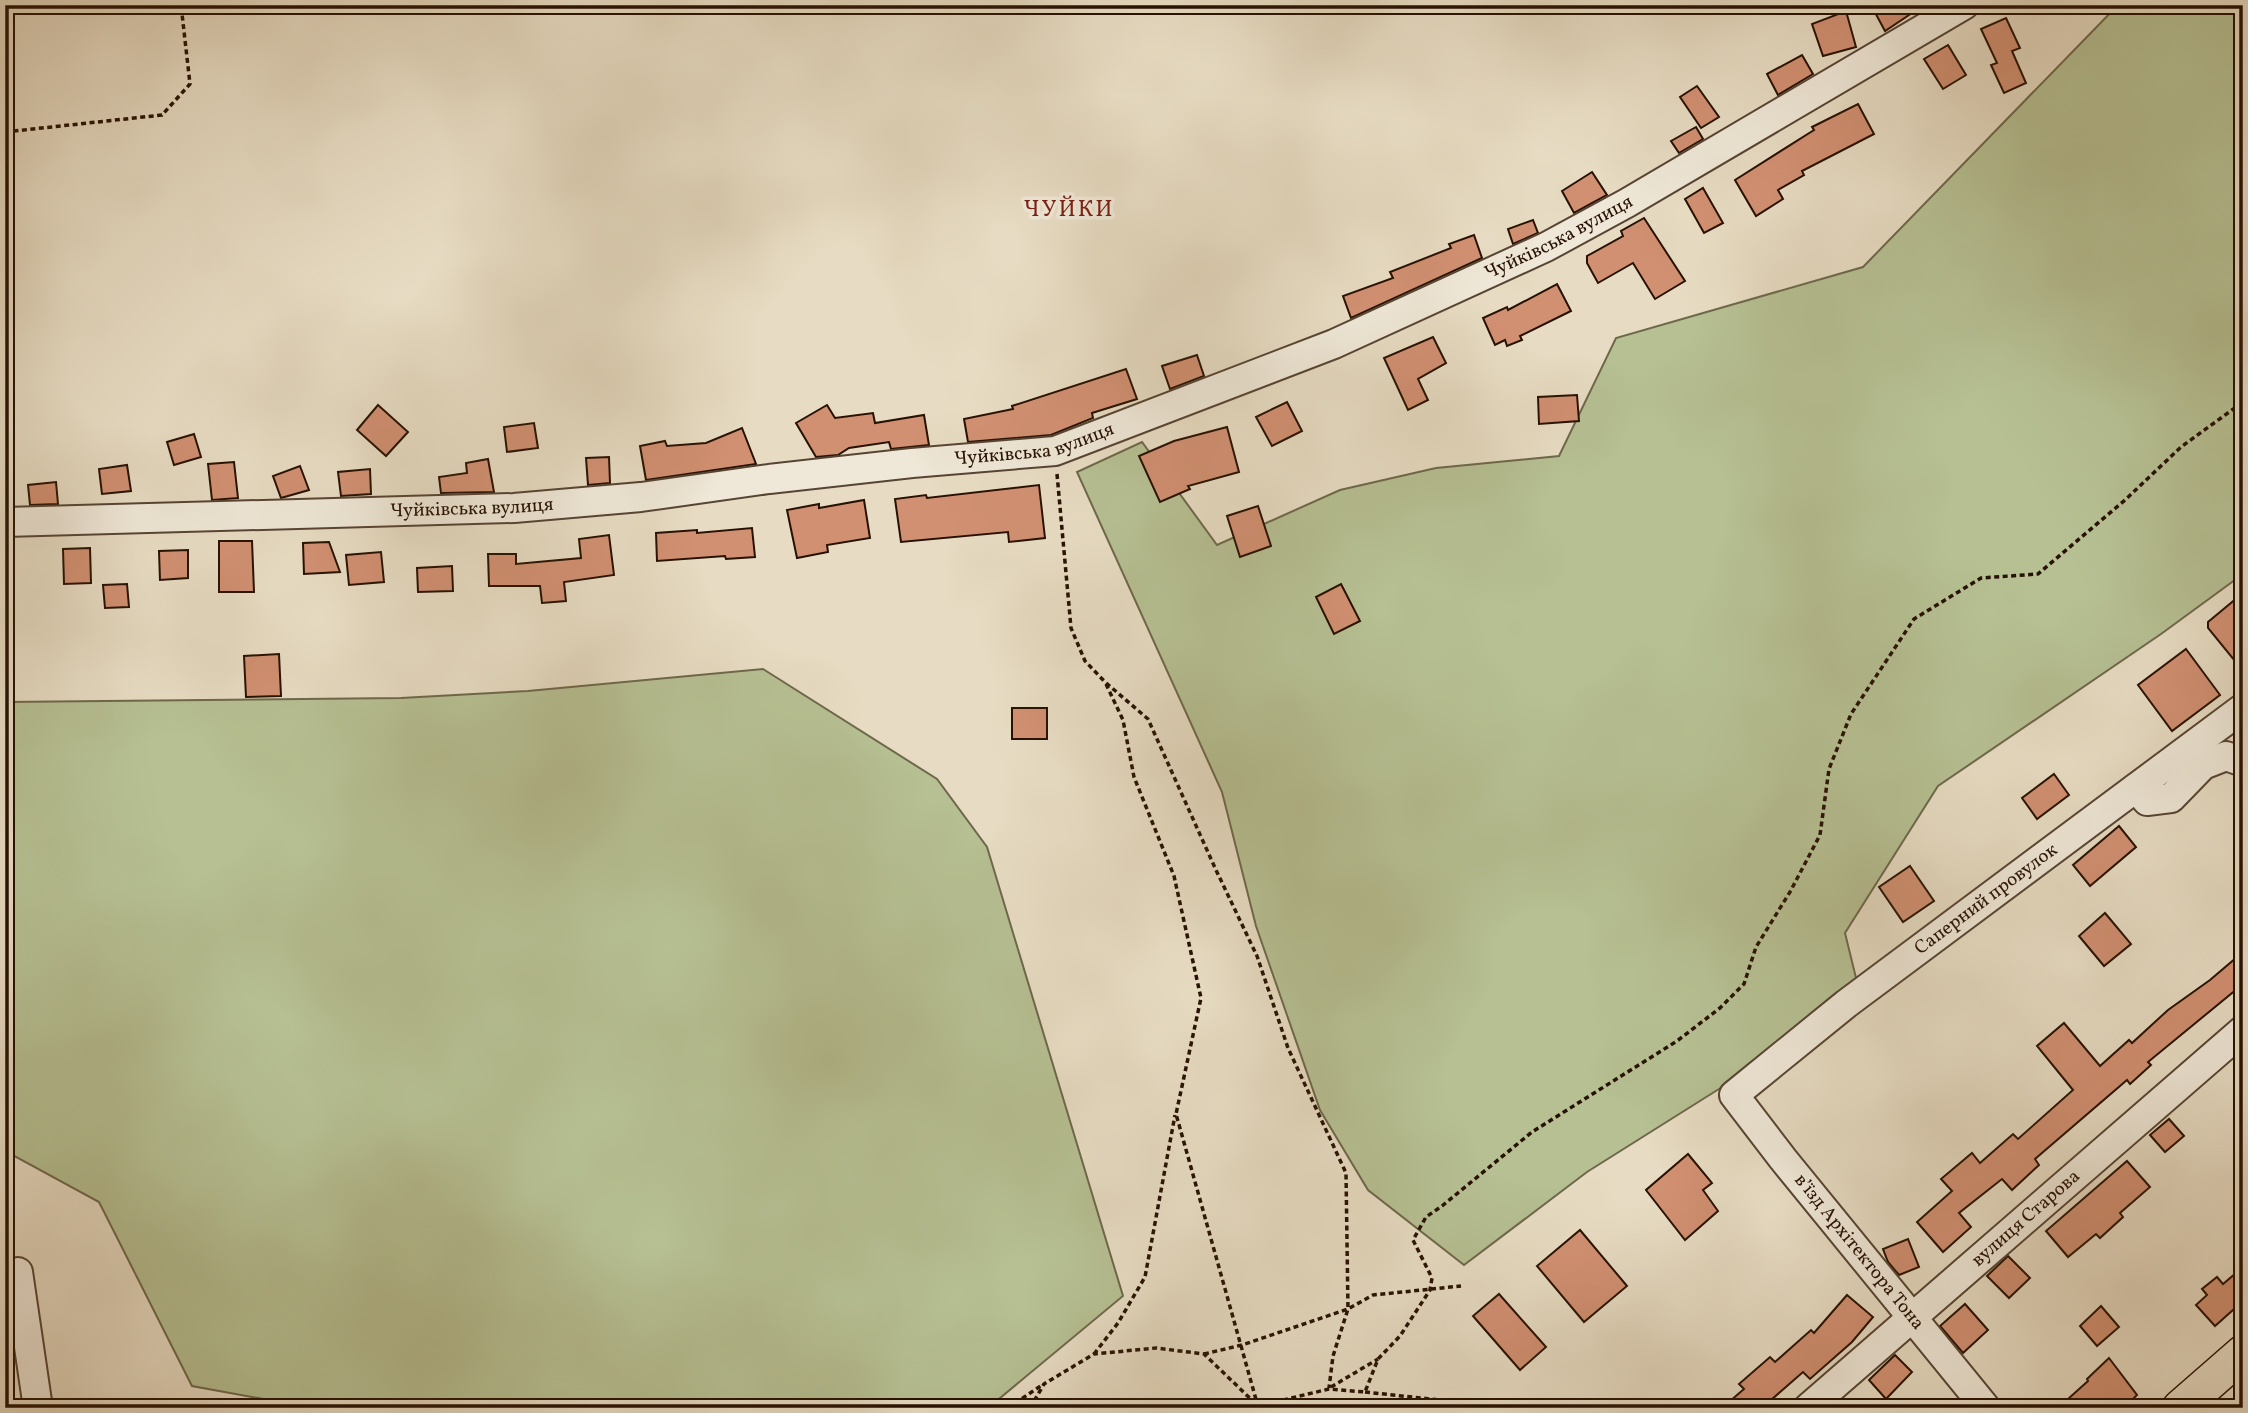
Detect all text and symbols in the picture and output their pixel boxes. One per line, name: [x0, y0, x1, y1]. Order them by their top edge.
street label: Чуйківська вулиця: [1481, 189, 1638, 286]
district label: ЧУЙКИ: [1023, 194, 1115, 226]
street label: Чуйківська вулиця: [953, 416, 1118, 472]
street label: Чуйківська вулиця: [390, 492, 555, 524]
street label: Саперний провулок: [1909, 837, 2063, 962]
street label: вулиця Старова: [1966, 1164, 2086, 1273]
street label: в’їзд Архітектора Тона: [1788, 1168, 1930, 1336]

